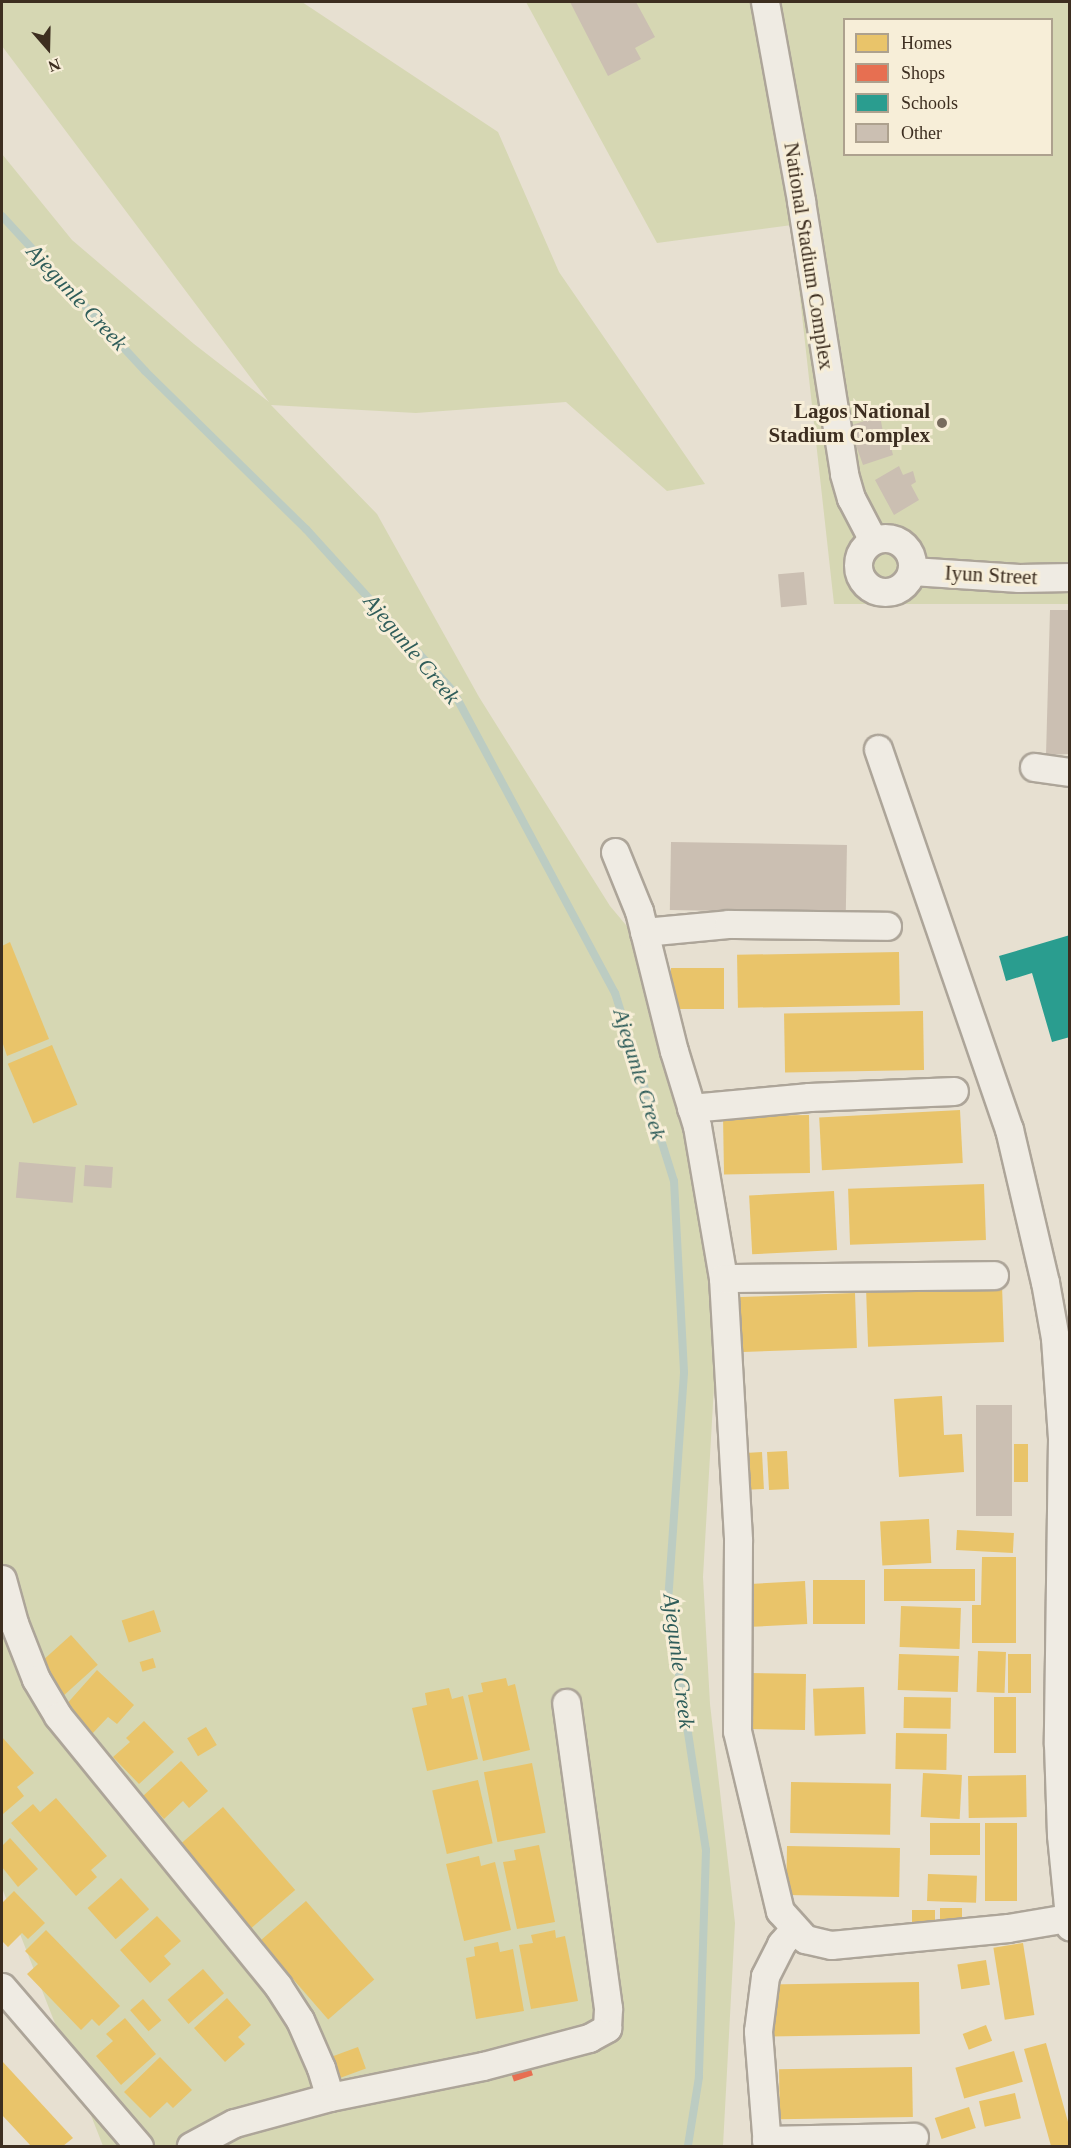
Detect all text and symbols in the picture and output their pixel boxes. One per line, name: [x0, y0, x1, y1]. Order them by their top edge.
north arrow: [18, 18, 78, 78]
legend: [843, 18, 1053, 156]
text: Homes: [901, 33, 952, 53]
text: N: [46, 55, 63, 75]
text: Shops: [901, 63, 945, 83]
text: Schools: [901, 93, 958, 113]
text: Other: [901, 123, 942, 143]
street label: National Stadium Complex: [779, 141, 839, 371]
water label: Ajegunle Creek: [21, 238, 133, 356]
place label: Lagos National Stadium Complex: [768, 398, 930, 448]
marker: Lagos National Stadium Complex: [935, 416, 949, 430]
street label: Iyun Street: [944, 560, 1038, 590]
water label: Ajegunle Creek: [358, 589, 466, 709]
water label: Ajegunle Creek: [608, 1005, 672, 1143]
water label: Ajegunle Creek: [658, 1592, 700, 1730]

